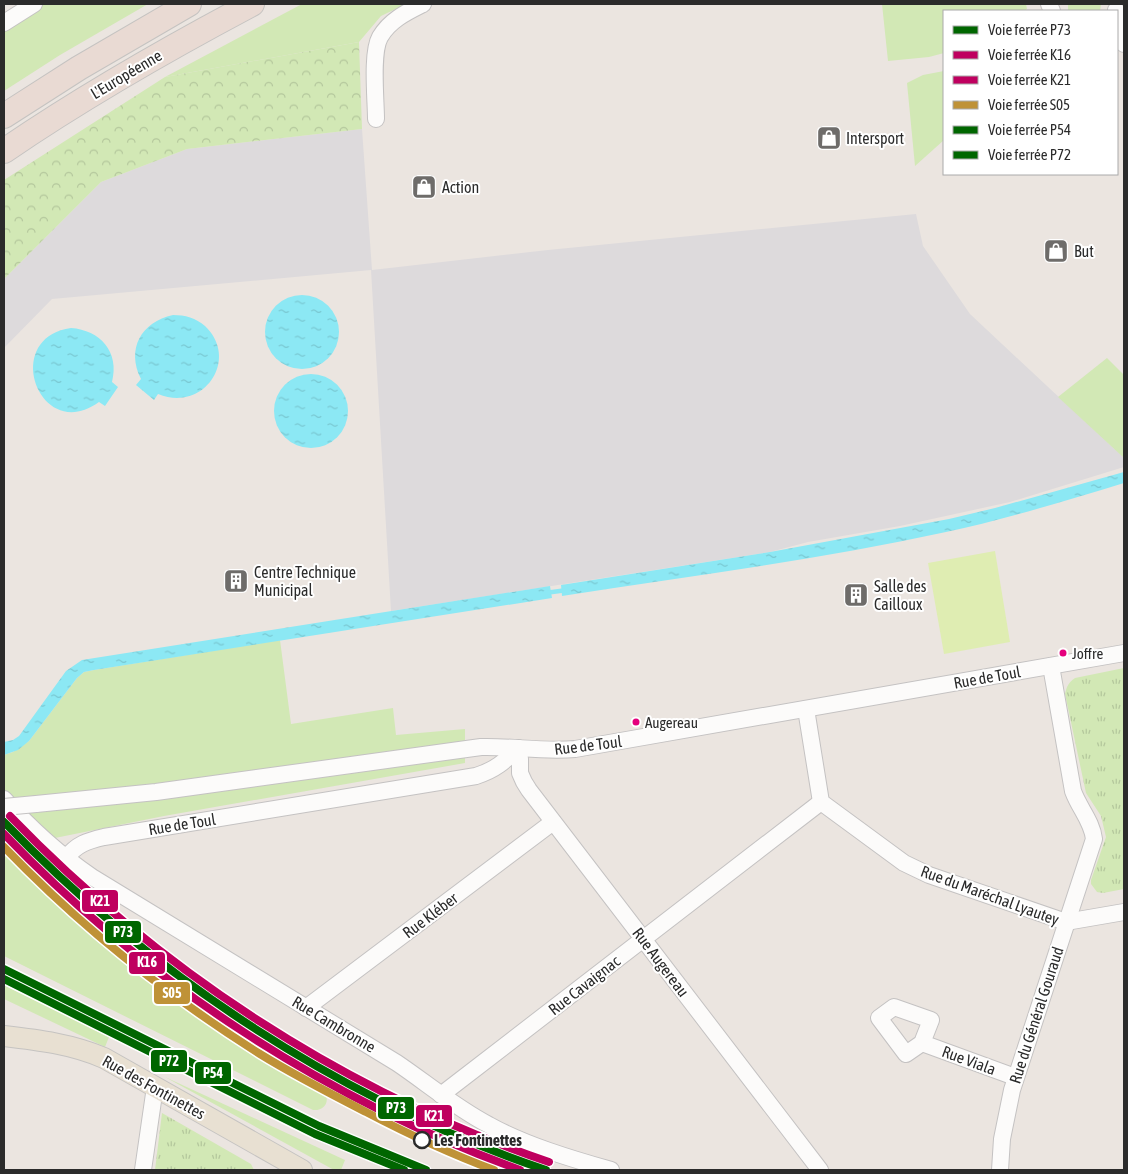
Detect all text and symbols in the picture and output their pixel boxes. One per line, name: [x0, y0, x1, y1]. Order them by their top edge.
legend: [943, 10, 1118, 175]
text: Voie ferrée P73: [988, 21, 1071, 38]
street label: L'Européenne: [87, 46, 165, 103]
text: Voie ferrée K16: [988, 46, 1071, 63]
text: Voie ferrée K21: [988, 71, 1071, 88]
text: Voie ferrée S05: [988, 96, 1070, 113]
text: Voie ferrée P54: [988, 121, 1071, 138]
shop icon: Intersport: [816, 125, 842, 151]
place label: Intersport: [846, 129, 905, 148]
text: Voie ferrée P72: [988, 146, 1071, 163]
shop icon: Action: [411, 174, 437, 200]
place label: Action: [442, 178, 479, 196]
shop icon: But: [1043, 238, 1069, 264]
place label: But: [1074, 242, 1094, 260]
place label: Centre Technique Municipal: [254, 563, 356, 600]
building icon: Centre Technique Municipal: [223, 568, 249, 594]
place label: Salle des Cailloux: [874, 577, 927, 613]
building icon: Salle des Cailloux: [843, 582, 869, 608]
place label: Joffre: [1072, 645, 1103, 662]
marker: Joffre: [1058, 648, 1068, 658]
street label: Rue de Toul: [952, 662, 1023, 692]
place label: Augereau: [645, 714, 698, 731]
marker: Augereau: [631, 717, 641, 727]
street label: Rue de Toul: [553, 732, 623, 758]
street label: Rue de Toul: [147, 810, 218, 838]
street label: Rue du Maréchal Lyautey: [918, 862, 1062, 929]
street label: Rue Kléber: [399, 888, 461, 941]
line badge: K21: [81, 889, 119, 913]
text: K21: [90, 893, 110, 909]
line badge: P73: [104, 920, 142, 944]
text: P73: [113, 924, 133, 940]
street label: Rue Augereau: [628, 924, 693, 1001]
street label: Rue du Général Gouraud: [1005, 944, 1067, 1086]
line badge: K16: [128, 951, 166, 975]
street label: Rue Cavaignac: [545, 952, 624, 1019]
text: K16: [137, 954, 157, 970]
line badge: S05: [153, 981, 191, 1005]
text: S05: [162, 985, 182, 1001]
street label: Rue Cambronne: [289, 992, 379, 1056]
street label: Rue Viala: [940, 1042, 998, 1078]
line badge: P72: [150, 1049, 188, 1073]
street label: Rue des Fontinettes: [100, 1051, 209, 1123]
text: P72: [159, 1053, 179, 1069]
line badge: P54: [194, 1061, 232, 1085]
text: P54: [203, 1065, 223, 1081]
line badge: P73: [377, 1096, 415, 1120]
text: P73: [386, 1100, 406, 1116]
line badge: K21: [415, 1104, 453, 1128]
text: K21: [424, 1108, 444, 1124]
marker: Les Fontinettes: [413, 1131, 431, 1149]
place label: Les Fontinettes: [434, 1131, 522, 1149]

